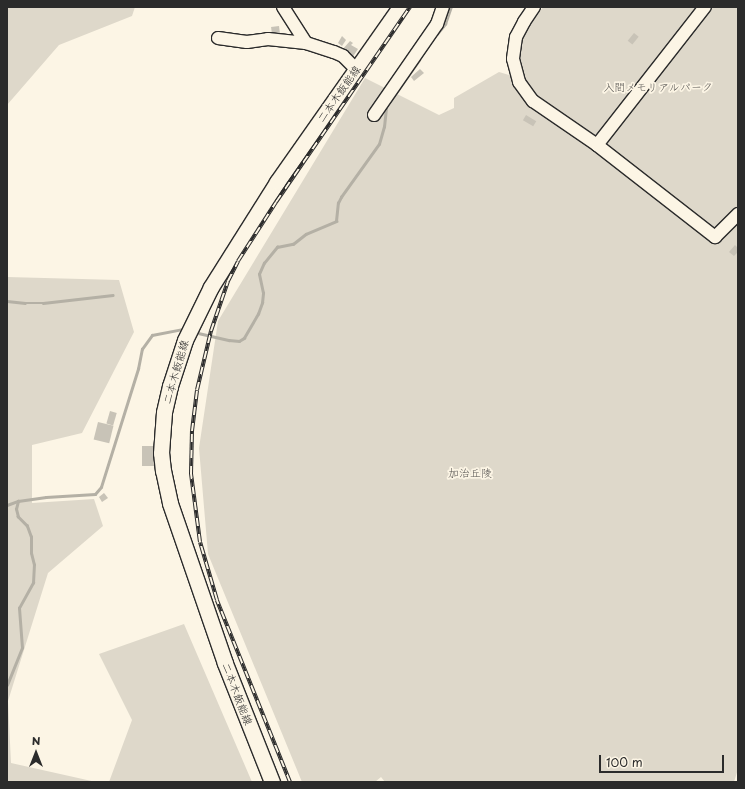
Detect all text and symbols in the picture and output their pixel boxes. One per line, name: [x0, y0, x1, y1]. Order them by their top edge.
street label: 二本木飯能線: [315, 63, 363, 125]
park label: 入間メモリアルパーク: [603, 80, 713, 94]
street label: 二本木飯能線: [161, 338, 191, 406]
park label: 加治丘陵: [448, 466, 492, 480]
street label: 二本木飯能線: [219, 661, 255, 727]
text: N: [32, 732, 40, 749]
north arrow: [16, 733, 56, 773]
scale bar: [601, 747, 726, 773]
text: 100 m: [606, 753, 643, 771]

